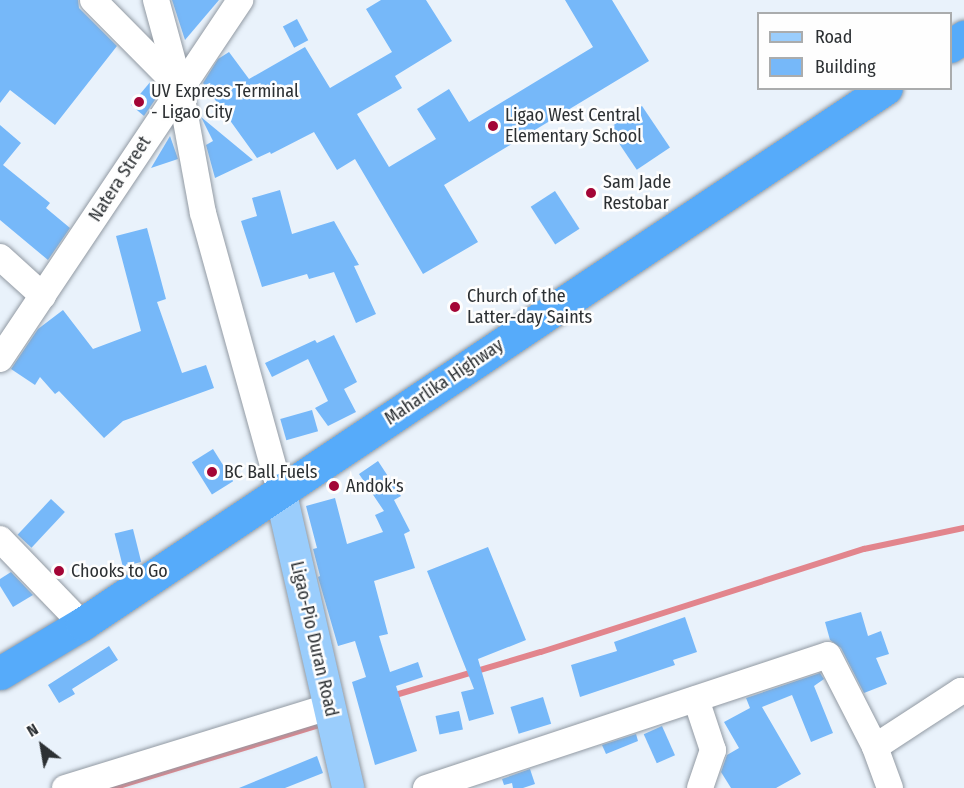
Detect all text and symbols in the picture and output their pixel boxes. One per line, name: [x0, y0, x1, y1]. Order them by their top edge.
legend: [757, 12, 952, 90]
text: Road: [815, 26, 852, 48]
text: Building: [815, 56, 876, 78]
place label: UV Express Terminal - Ligao City: [151, 81, 299, 124]
marker: UV Express Terminal - Ligao City: [132, 95, 146, 109]
place label: Ligao West Central Elementary School: [505, 105, 642, 148]
marker: Ligao West Central Elementary School: [486, 119, 500, 133]
street label: Natera Street: [84, 132, 156, 226]
place label: Sam Jade Restobar: [603, 172, 671, 214]
marker: Sam Jade Restobar: [584, 186, 598, 200]
place label: Church of the Latter-day Saints: [467, 286, 592, 328]
marker: Church of the Latter-day Saints: [448, 300, 462, 314]
street label: Maharlika Highway: [381, 334, 507, 430]
place label: BC Ball Fuels: [224, 461, 317, 483]
marker: BC Ball Fuels: [205, 465, 219, 479]
place label: Andok's: [346, 475, 404, 497]
marker: Andok's: [327, 479, 341, 493]
street label: Ligao-Pio Duran Road: [286, 559, 342, 719]
place label: Chooks to Go: [71, 560, 168, 582]
marker: Chooks to Go: [52, 564, 66, 578]
north arrow: [12, 716, 72, 776]
text: N: [23, 720, 41, 741]

